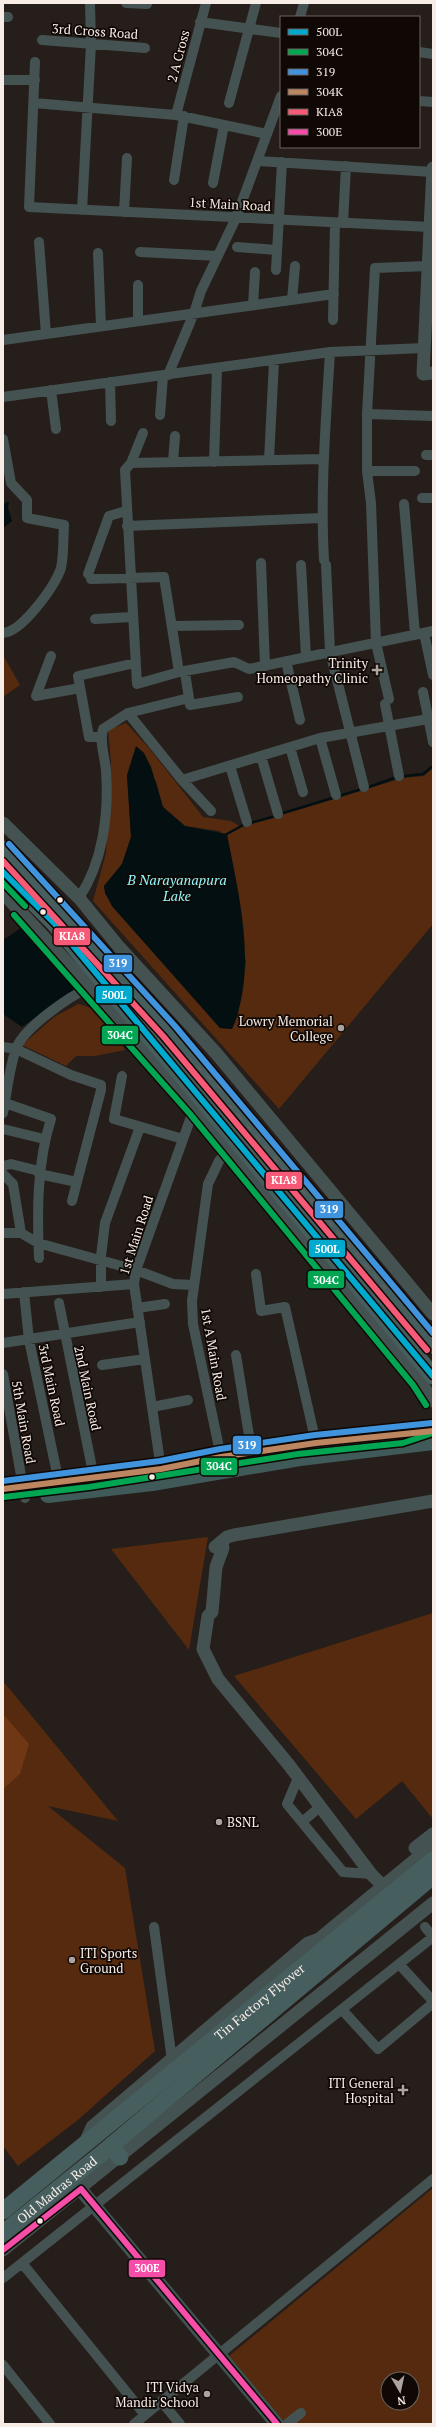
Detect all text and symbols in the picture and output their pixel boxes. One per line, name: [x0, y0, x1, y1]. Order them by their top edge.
legend: [280, 16, 420, 148]
street label: 3rd Cross Road: [51, 19, 139, 43]
text: 500L: [316, 24, 342, 39]
street label: 2 A Cross: [162, 28, 194, 84]
text: 304C: [316, 44, 343, 59]
text: 319: [316, 64, 335, 79]
text: 304K: [316, 84, 343, 99]
text: KIA8: [316, 104, 343, 119]
text: 300E: [316, 124, 342, 139]
street label: 1st Main Road: [188, 193, 272, 215]
place label: Trinity Homeopathy Clinic: [256, 654, 368, 687]
marker: Trinity Homeopathy Clinic: [371, 664, 383, 676]
water label: B Narayanapura Lake: [126, 870, 227, 905]
unlabelled marker: [55, 895, 65, 905]
unlabelled marker: [38, 907, 48, 917]
line badge: KIA8: [53, 927, 91, 946]
text: KIA8: [59, 929, 85, 943]
line badge: 319: [103, 954, 133, 973]
text: 319: [109, 956, 127, 970]
line badge: 500L: [95, 985, 133, 1004]
text: 500L: [101, 988, 127, 1002]
place label: Lowry Memorial College: [239, 1012, 333, 1045]
marker: Lowry Memorial College: [336, 1023, 346, 1033]
line badge: 304C: [101, 1025, 139, 1045]
text: 304C: [107, 1028, 133, 1042]
line badge: KIA8: [265, 1171, 303, 1190]
text: KIA8: [271, 1173, 297, 1187]
street label: 1st Main Road: [115, 1193, 157, 1277]
line badge: 319: [314, 1200, 344, 1219]
text: 319: [320, 1202, 338, 1216]
line badge: 500L: [308, 1239, 346, 1258]
text: 500L: [314, 1242, 340, 1256]
line badge: 304C: [307, 1270, 345, 1289]
text: 304C: [313, 1273, 339, 1287]
street label: 1st A Main Road: [197, 1306, 231, 1402]
street label: 3rd Main Road: [34, 1342, 70, 1428]
street label: 2nd Main Road: [70, 1344, 106, 1432]
street label: 5th Main Road: [8, 1379, 40, 1465]
line badge: 319: [232, 1435, 262, 1455]
text: 319: [238, 1438, 256, 1452]
line badge: 304C: [200, 1457, 238, 1476]
text: 304C: [206, 1459, 232, 1473]
unlabelled marker: [147, 1472, 157, 1482]
place label: BSNL: [227, 1813, 259, 1831]
marker: BSNL: [214, 1817, 224, 1827]
place label: ITI Sports Ground: [80, 1944, 137, 1977]
marker: ITI Sports Ground: [67, 1955, 77, 1965]
street label: Tin Factory Flyover: [210, 1959, 308, 2044]
place label: ITI General Hospital: [328, 2074, 394, 2107]
marker: ITI General Hospital: [397, 2084, 409, 2096]
street label: Old Madras Road: [13, 2152, 101, 2228]
unlabelled marker: [35, 2216, 45, 2226]
line badge: 300E: [128, 2259, 166, 2278]
text: 300E: [134, 2261, 160, 2275]
north arrow: [380, 2371, 420, 2411]
place label: ITI Vidya Mandir School: [115, 2378, 199, 2411]
marker: ITI Vidya Mandir School: [202, 2389, 212, 2399]
text: N: [396, 2393, 407, 2409]

